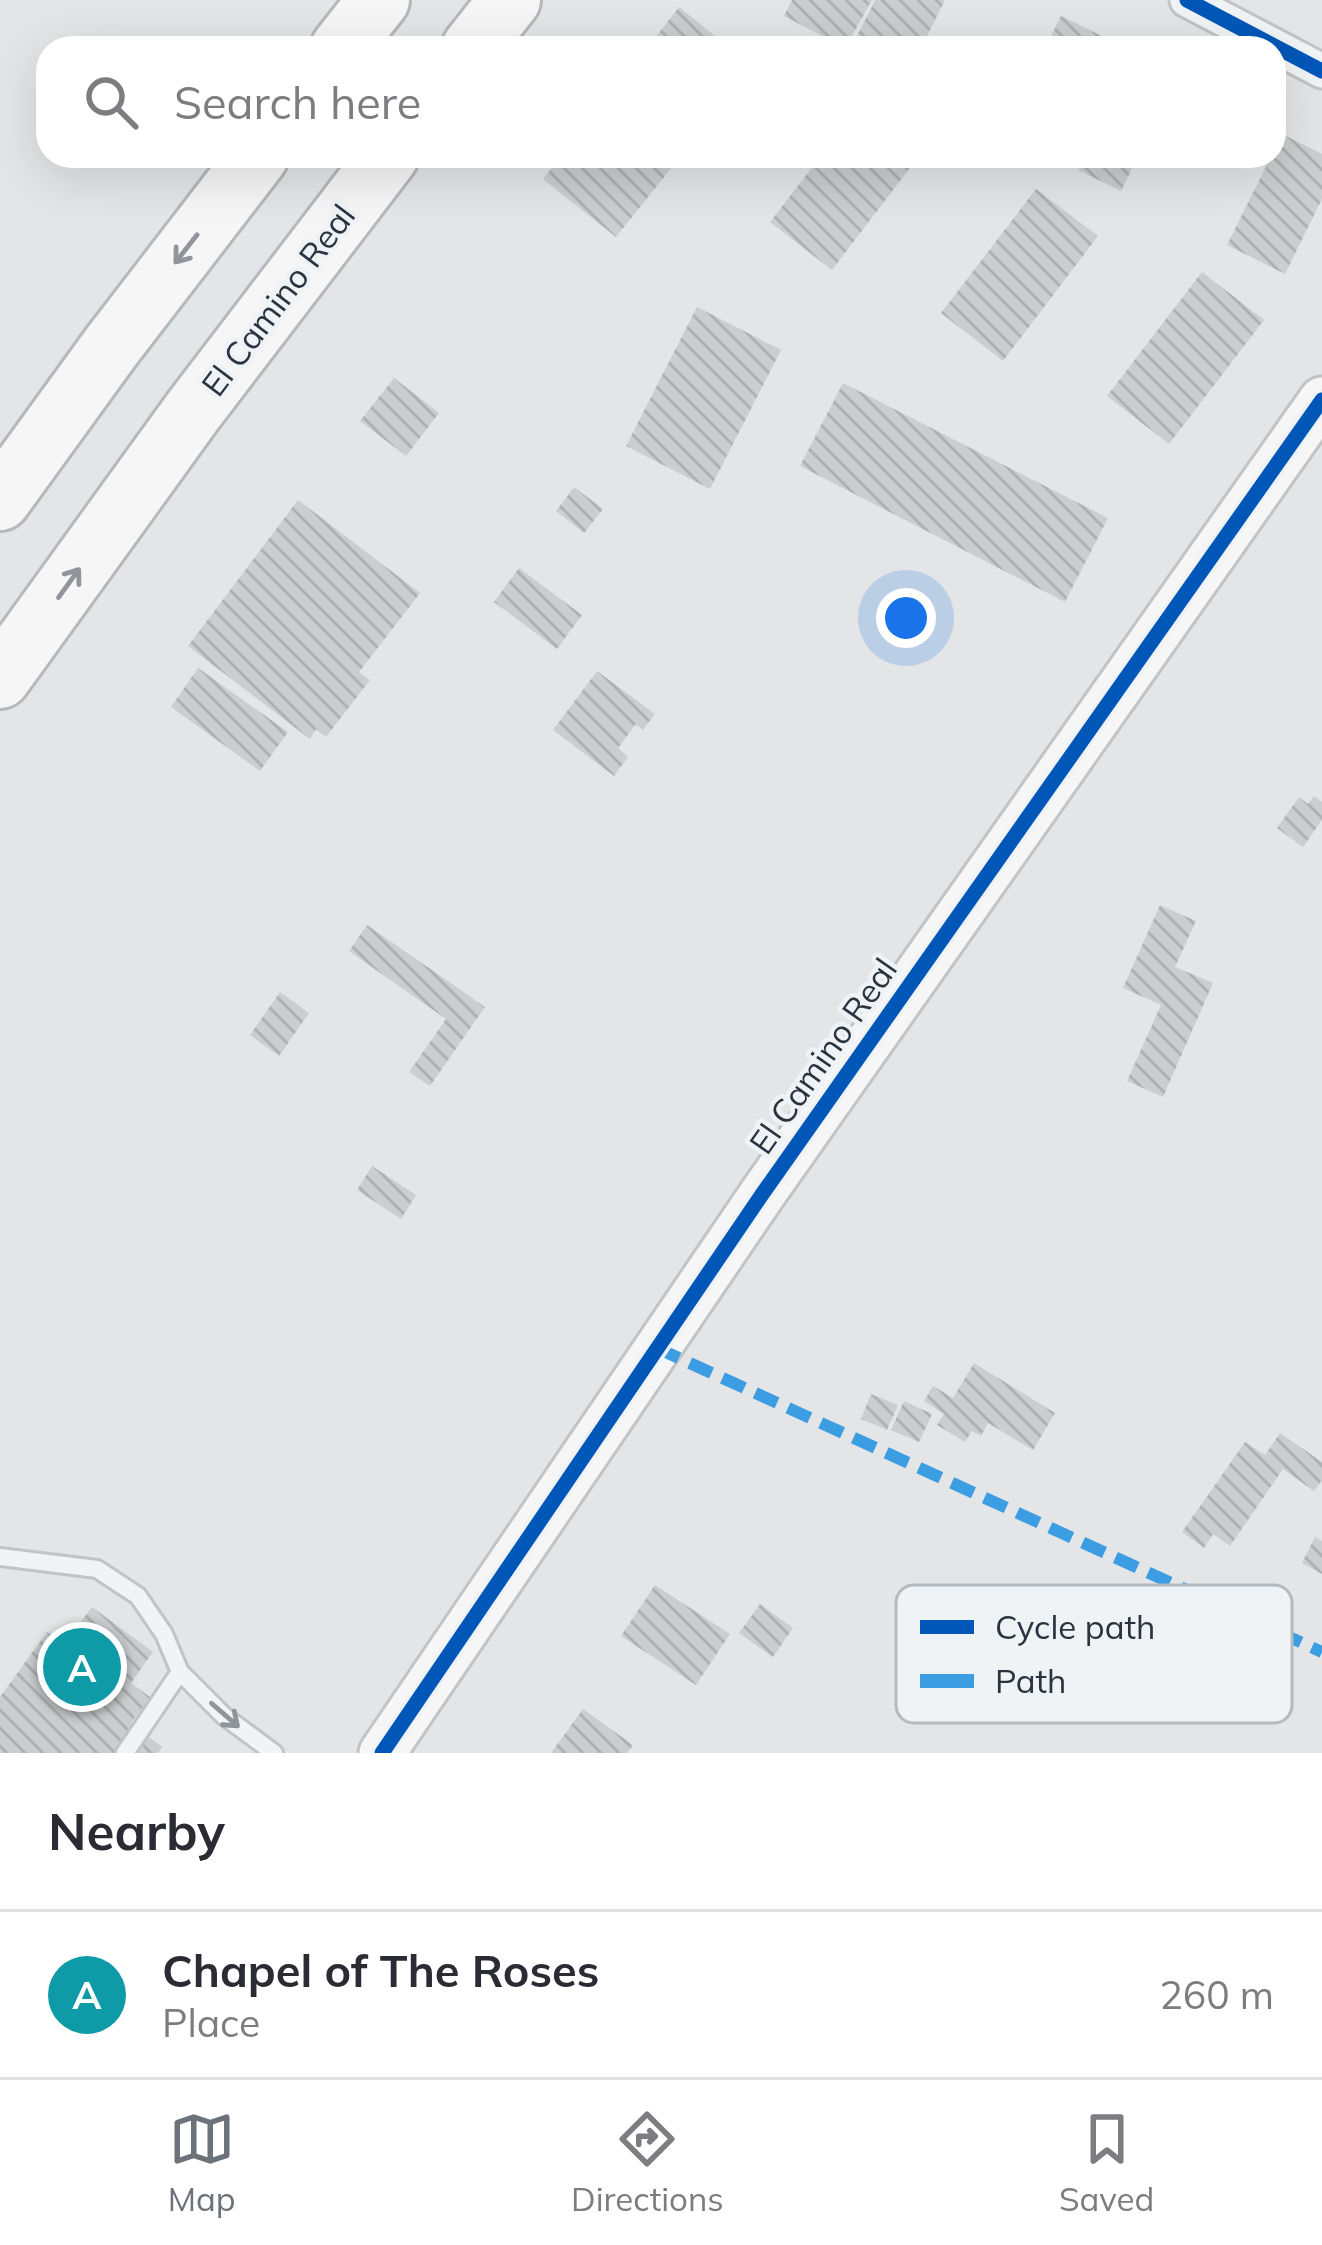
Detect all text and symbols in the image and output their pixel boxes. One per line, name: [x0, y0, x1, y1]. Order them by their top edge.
search box: [36, 36, 1286, 168]
icon: search: [78, 69, 144, 135]
text: Search here: [174, 74, 421, 130]
street label: El Camino Real: [192, 196, 363, 404]
one-way arrow: [174, 232, 200, 264]
one-way arrow: [55, 567, 81, 600]
your location: [876, 588, 936, 648]
street label: El Camino Real: [740, 950, 905, 1161]
legend: [896, 1585, 1292, 1723]
text: Cycle path: [995, 1606, 1155, 1647]
pin: A: [43, 1622, 121, 1712]
text: Path: [995, 1660, 1066, 1701]
one-way arrow: [209, 1700, 240, 1728]
text: Nearby: [48, 1799, 225, 1863]
text: Chapel of The Roses: [162, 1942, 599, 1998]
text: A: [72, 1970, 102, 2019]
text: 260 m: [1159, 1970, 1274, 2019]
text: Place: [162, 1998, 260, 2047]
tab: Map: [168, 2106, 236, 2219]
tab: Directions: [571, 2106, 724, 2219]
tab: Saved: [1059, 2106, 1154, 2219]

